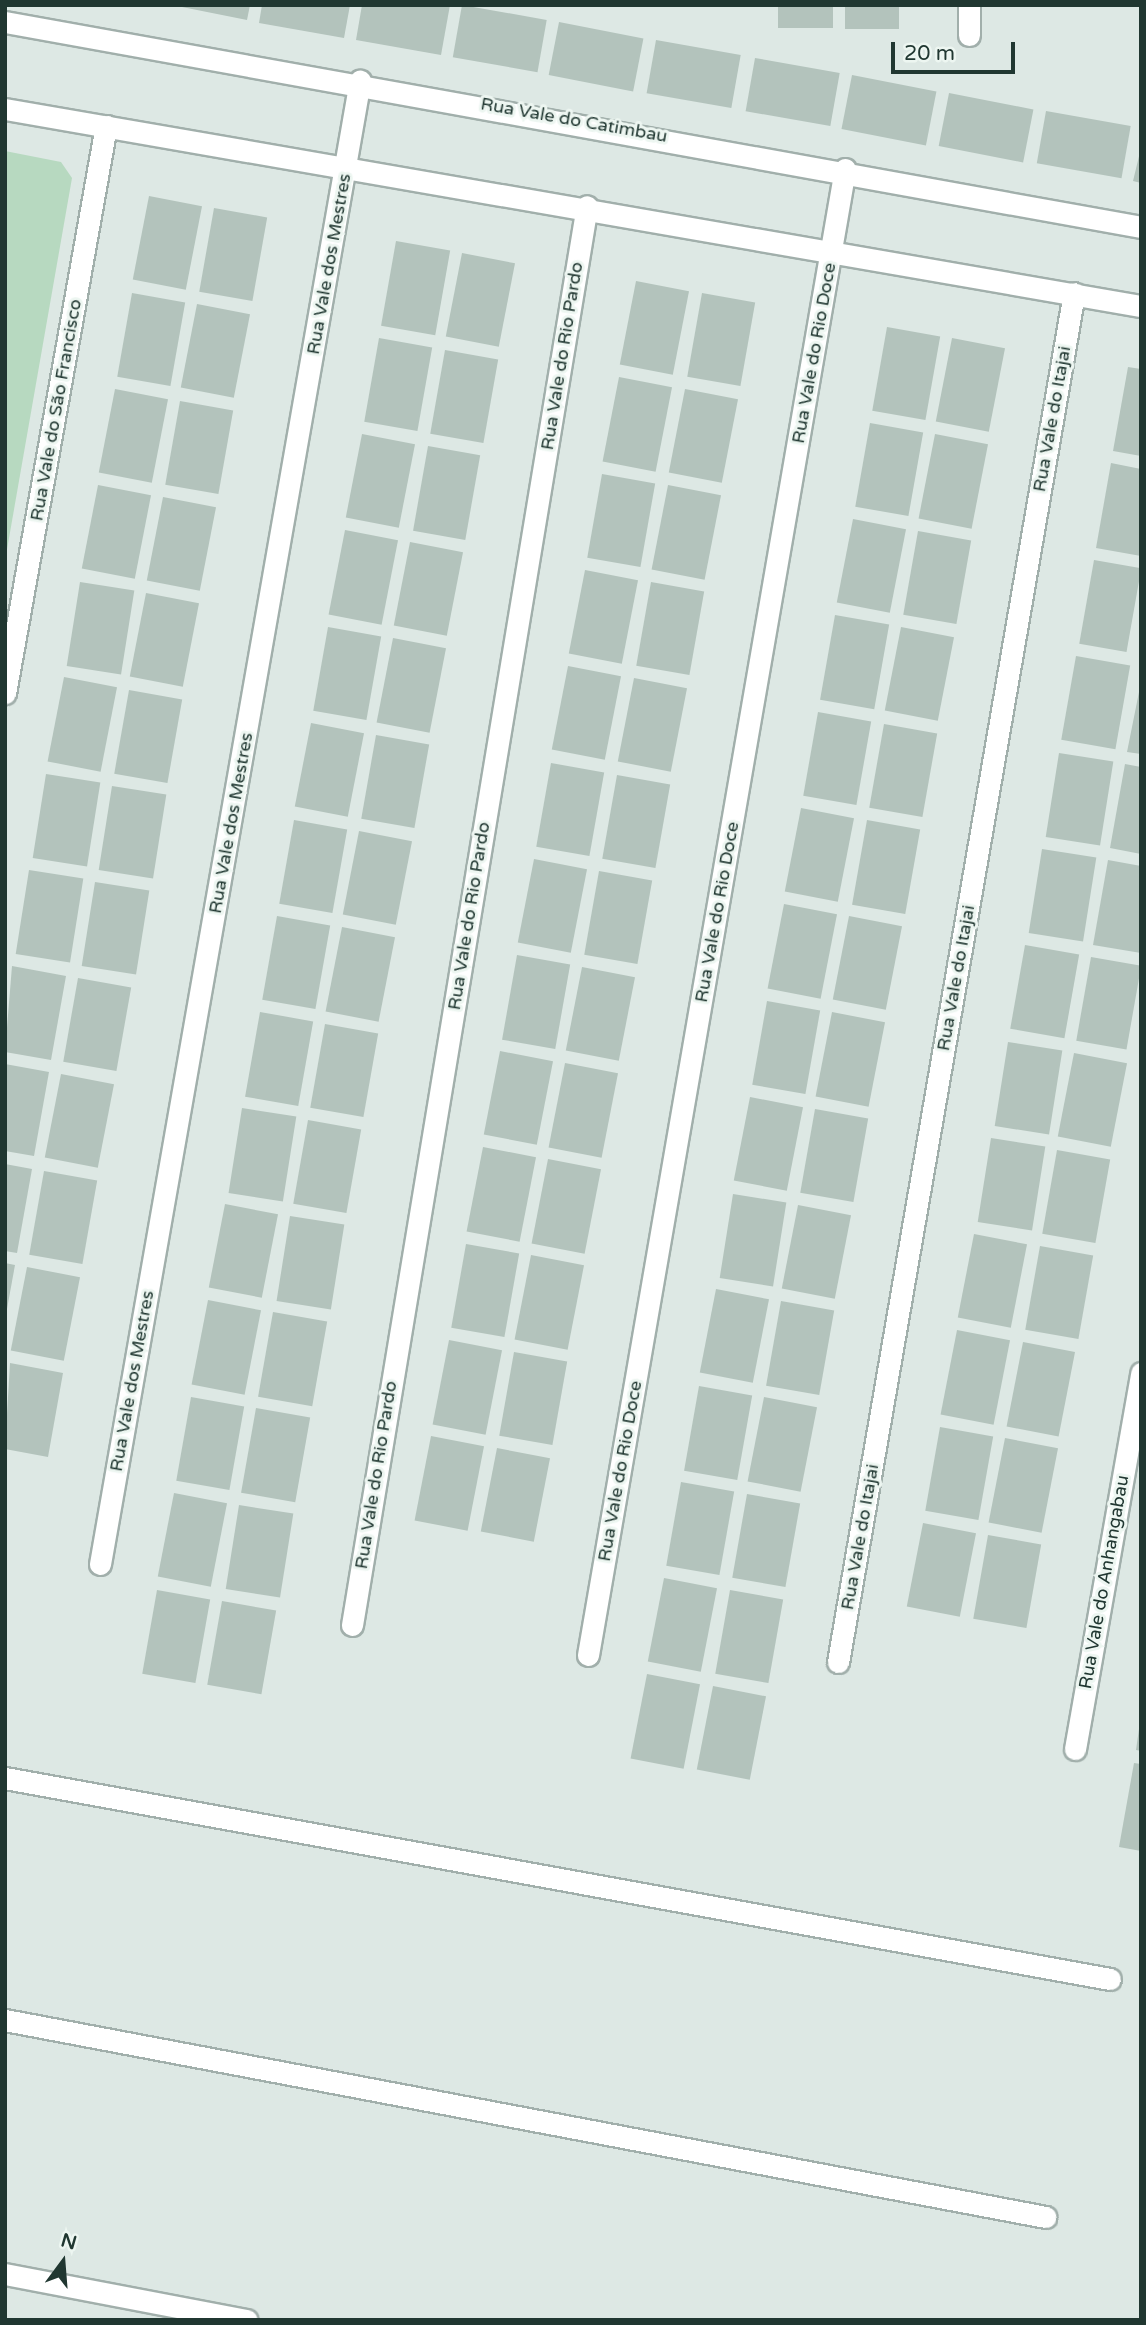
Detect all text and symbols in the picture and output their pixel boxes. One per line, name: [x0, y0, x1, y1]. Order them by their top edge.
scale bar: [894, 28, 1018, 72]
text: 20 m: [904, 41, 955, 66]
street label: Rua Vale do Catimbau: [479, 93, 669, 147]
street label: Rua Vale dos Mestres: [302, 172, 356, 356]
street label: Rua Vale do Rio Pardo: [536, 260, 588, 452]
street label: Rua Vale do Rio Doce: [787, 261, 841, 445]
street label: Rua Vale do São Francisco: [26, 297, 86, 523]
street label: Rua Vale do Itajai: [1029, 344, 1075, 494]
street label: Rua Vale dos Mestres: [204, 731, 258, 915]
street label: Rua Vale do Rio Pardo: [443, 820, 495, 1012]
street label: Rua Vale do Rio Doce: [690, 820, 744, 1004]
street label: Rua Vale do Itajai: [933, 903, 979, 1053]
street label: Rua Vale dos Mestres: [105, 1289, 159, 1473]
street label: Rua Vale do Rio Pardo: [350, 1379, 402, 1571]
street label: Rua Vale do Rio Doce: [593, 1379, 647, 1563]
street label: Rua Vale do Itajai: [837, 1462, 883, 1612]
street label: Rua Vale do Anhangabau: [1075, 1473, 1133, 1691]
north arrow: [28, 2227, 98, 2297]
text: N: [58, 2229, 79, 2254]

